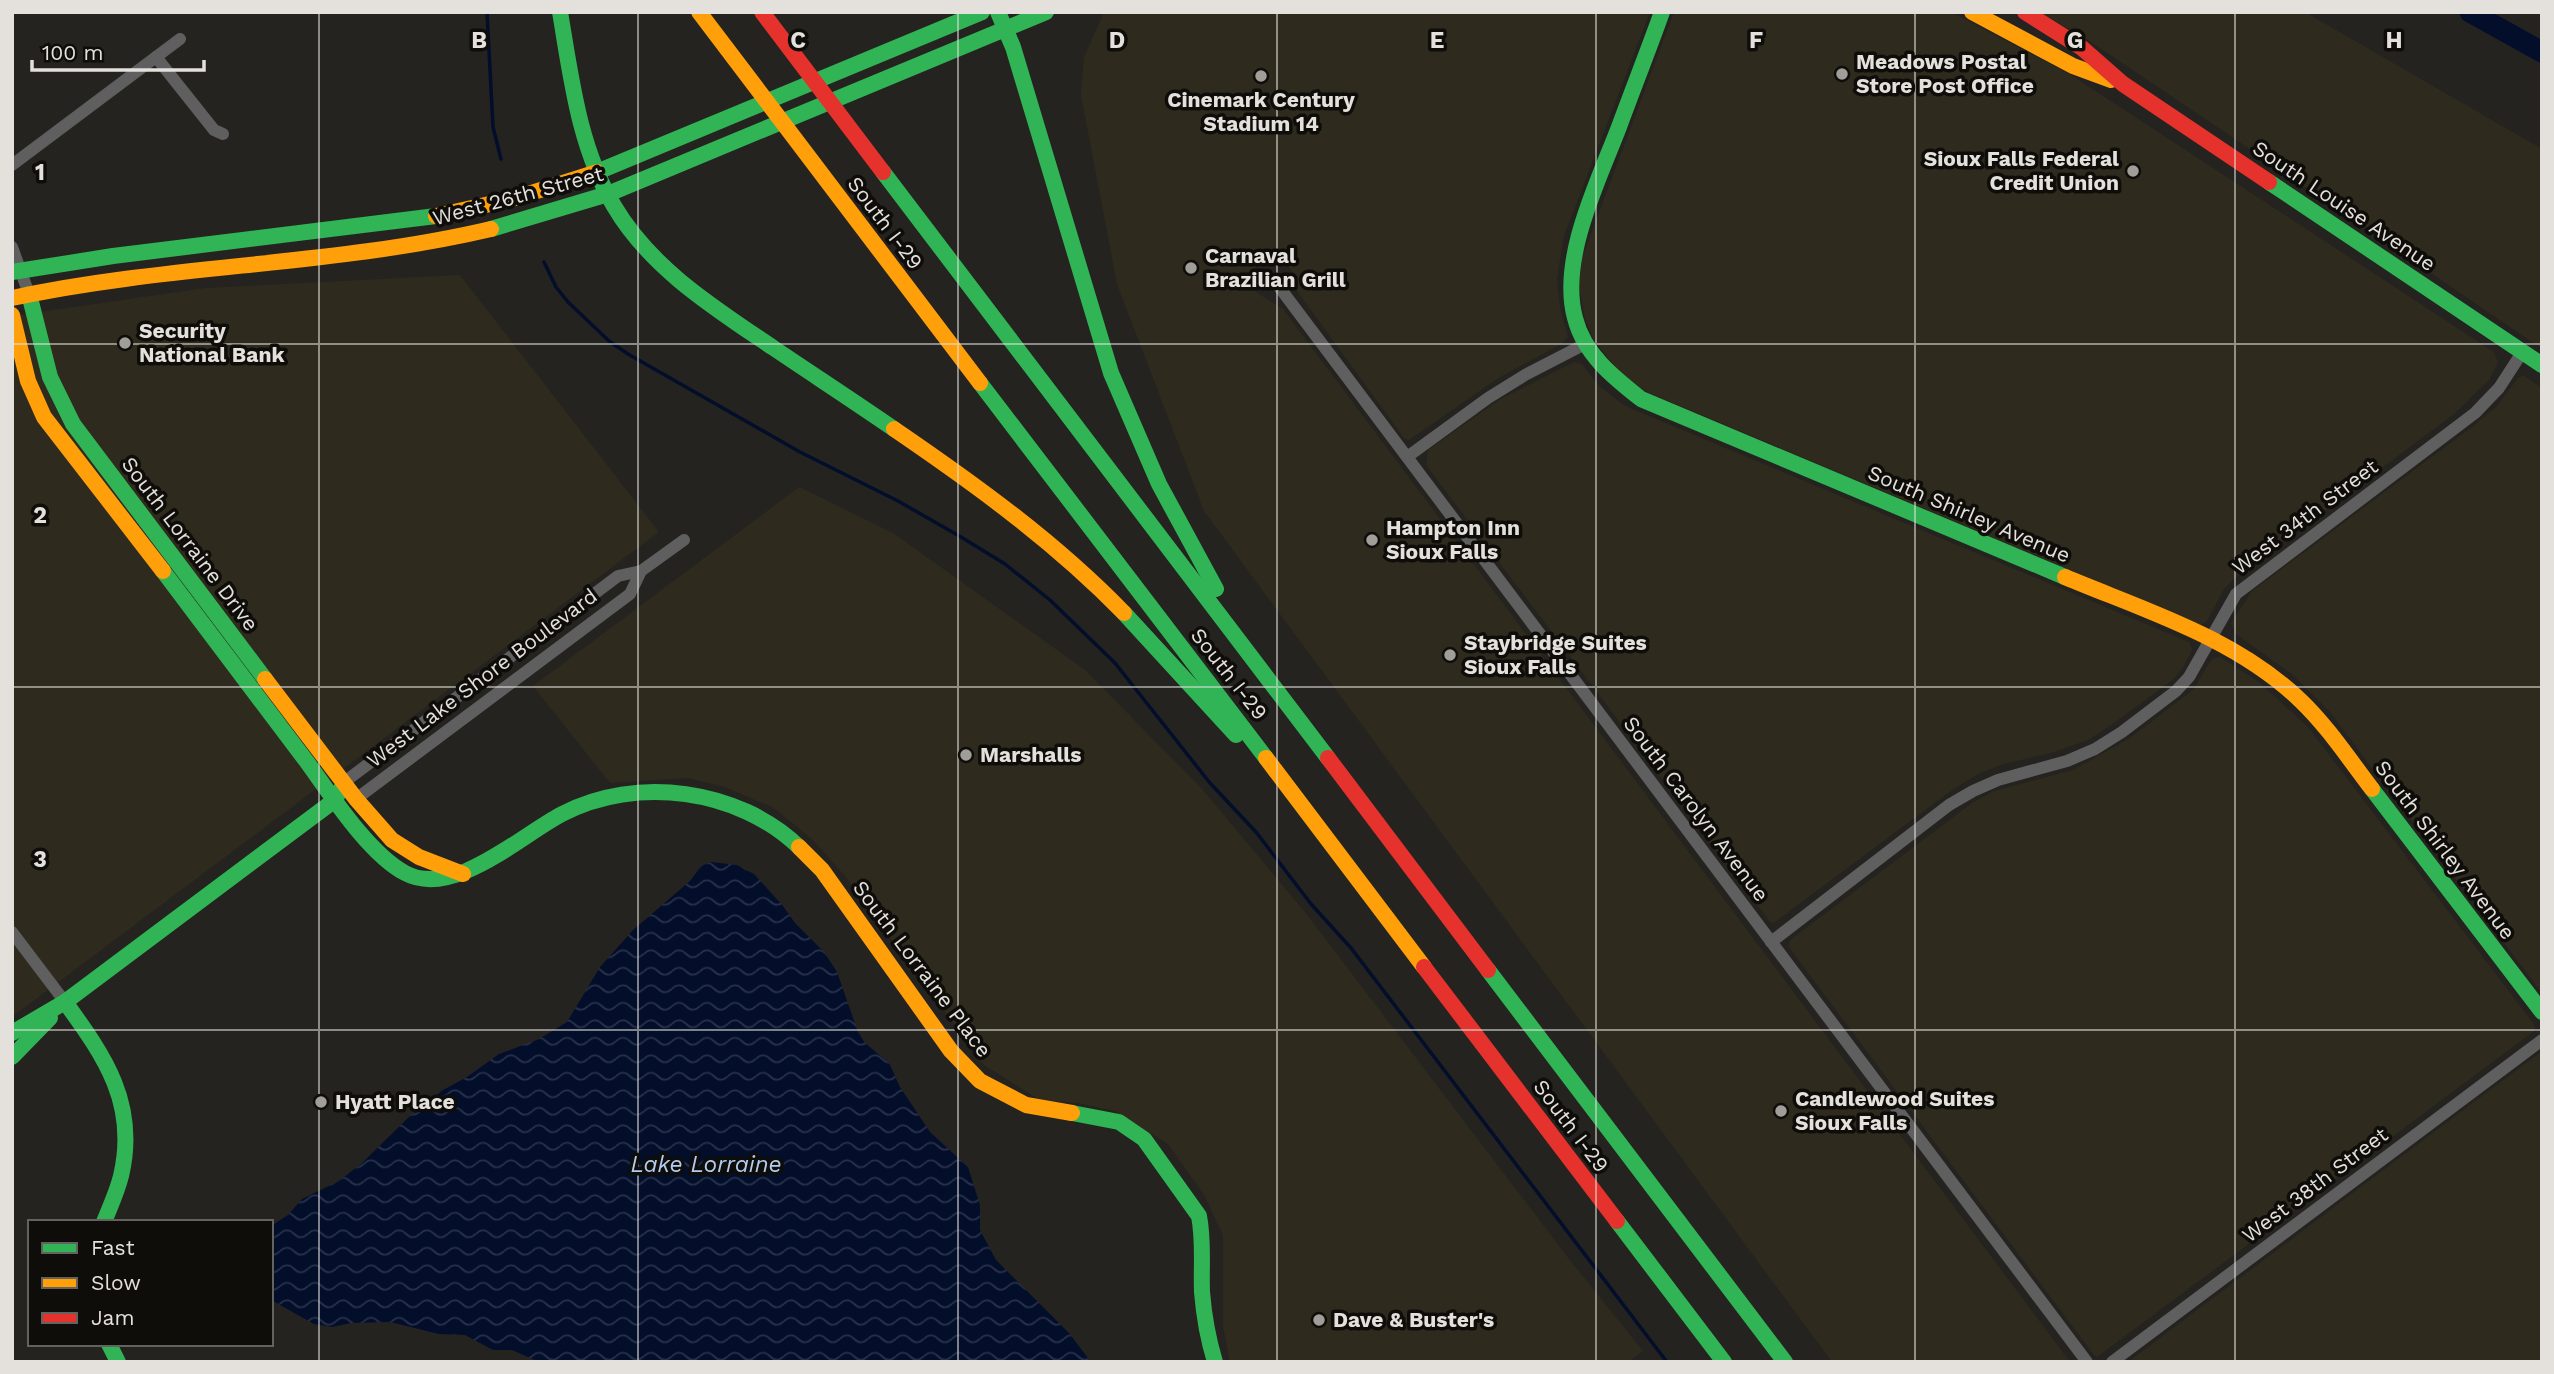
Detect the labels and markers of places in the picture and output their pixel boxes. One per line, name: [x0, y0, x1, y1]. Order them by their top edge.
place label: Meadows Postal Store Post Office: [1856, 49, 2034, 98]
marker: Meadows Postal Store Post Office: [1834, 66, 1850, 82]
marker: Cinemark Century Stadium 14: [1253, 68, 1269, 84]
place label: Cinemark Century Stadium 14: [1167, 87, 1355, 136]
place label: Sioux Falls Federal Credit Union: [1924, 146, 2119, 195]
marker: Sioux Falls Federal Credit Union: [2125, 163, 2141, 179]
place label: Carnaval Brazilian Grill: [1205, 243, 1346, 292]
marker: Carnaval Brazilian Grill: [1183, 260, 1199, 276]
place label: Security National Bank: [139, 318, 285, 367]
marker: Security National Bank: [117, 335, 133, 351]
place label: Hampton Inn Sioux Falls: [1386, 515, 1520, 564]
marker: Hampton Inn Sioux Falls: [1364, 532, 1380, 548]
place label: Staybridge Suites Sioux Falls: [1464, 630, 1647, 679]
marker: Staybridge Suites Sioux Falls: [1442, 647, 1458, 663]
place label: Marshalls: [980, 742, 1081, 767]
marker: Marshalls: [958, 747, 974, 763]
place label: Candlewood Suites Sioux Falls: [1795, 1086, 1994, 1135]
place label: Hyatt Place: [335, 1089, 455, 1114]
marker: Hyatt Place: [313, 1094, 329, 1110]
marker: Candlewood Suites Sioux Falls: [1773, 1103, 1789, 1119]
place label: Dave & Buster's: [1333, 1307, 1494, 1332]
marker: Dave & Buster's: [1311, 1312, 1327, 1328]

